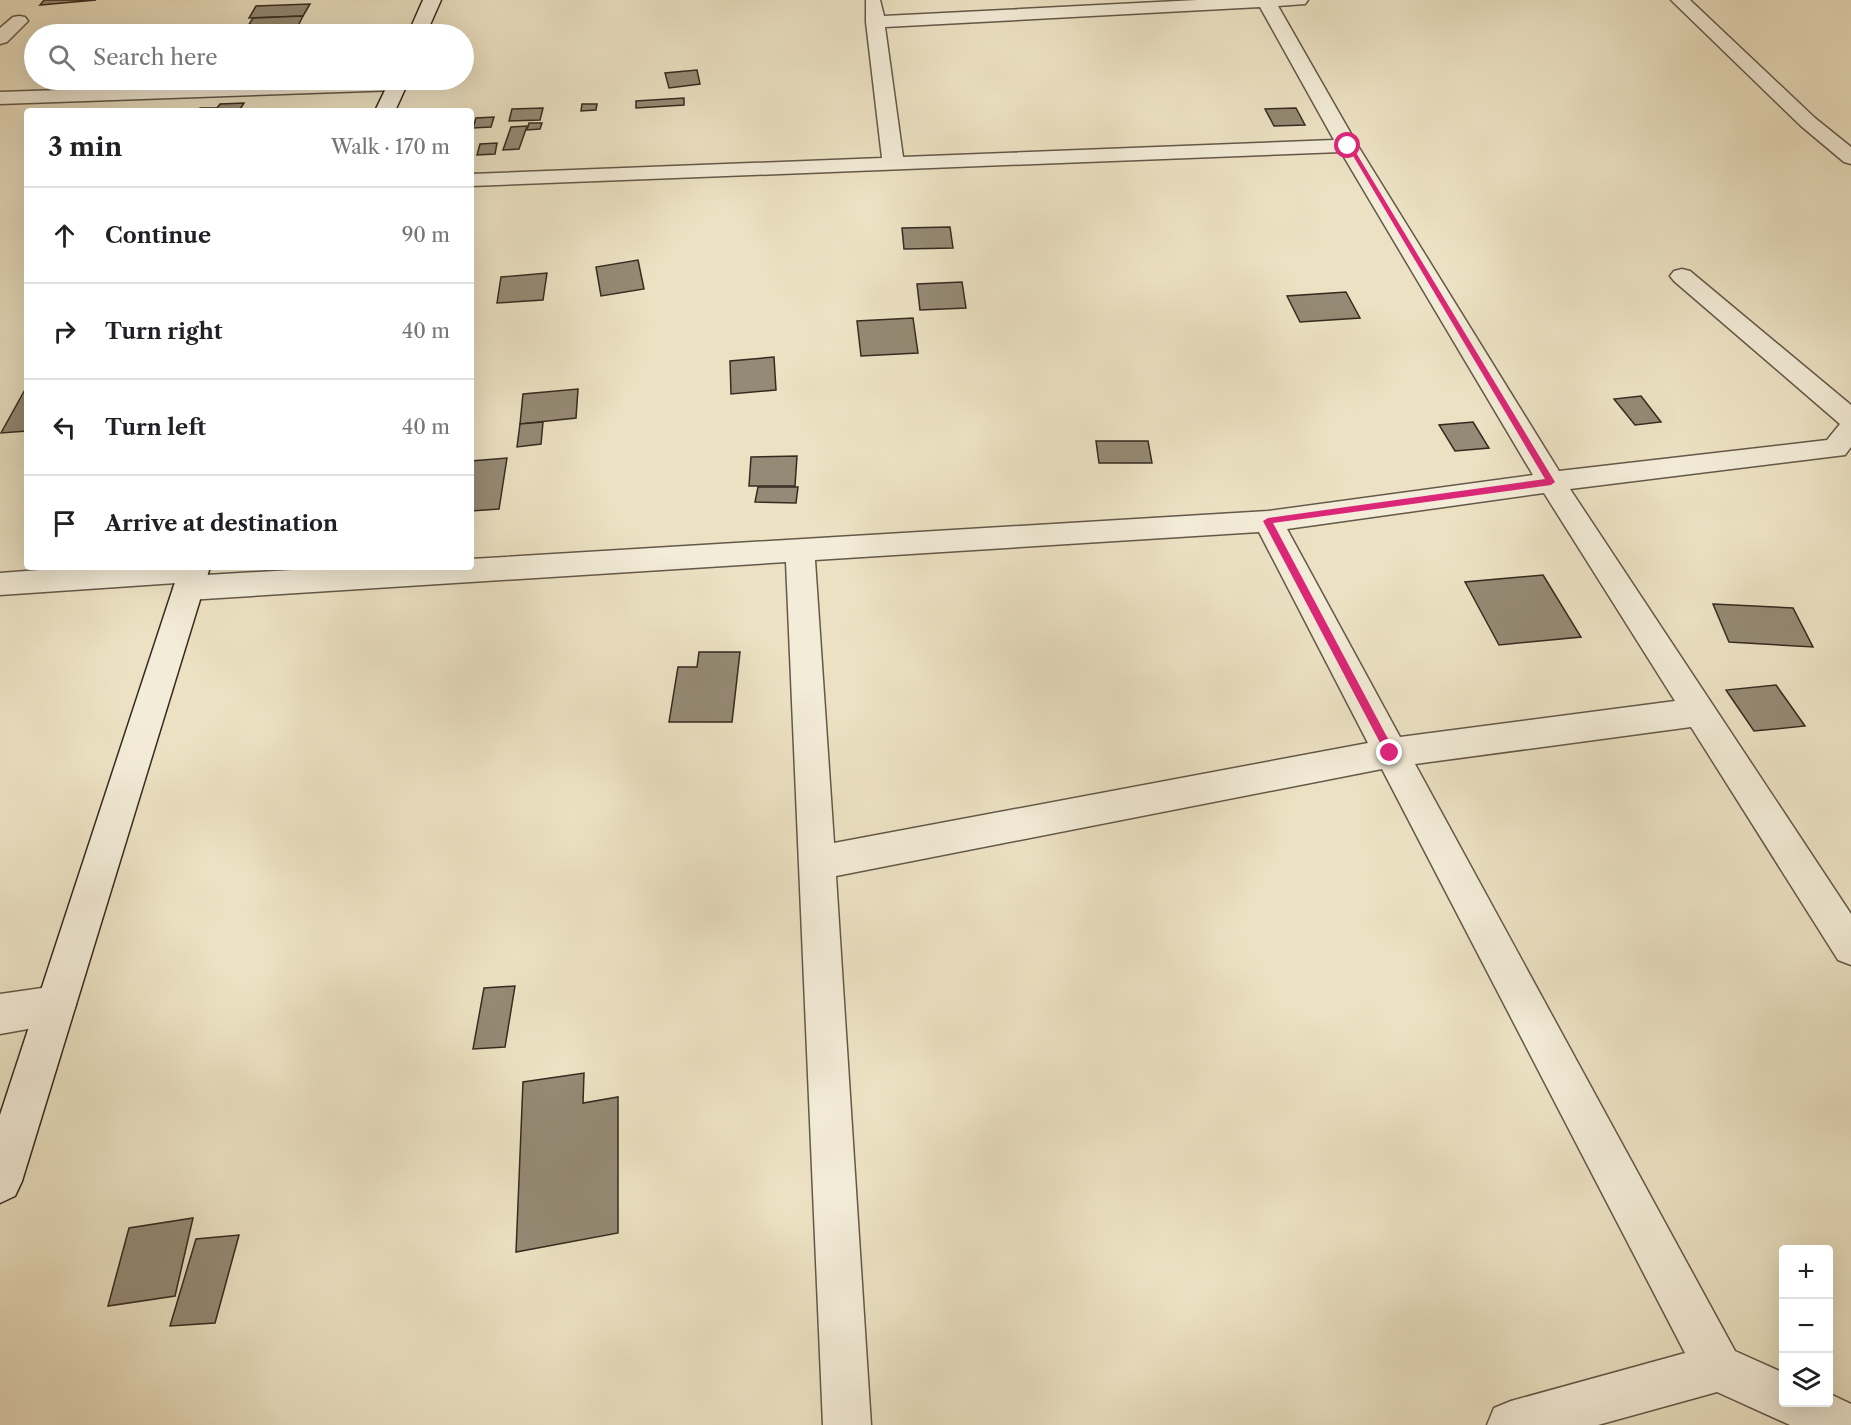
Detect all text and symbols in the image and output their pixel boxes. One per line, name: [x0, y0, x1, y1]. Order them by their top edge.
search box: [24, 24, 474, 90]
icon: search: [45, 41, 78, 74]
text: Search here: [93, 44, 218, 71]
text: 3 min: [48, 131, 122, 163]
route start: [1334, 132, 1360, 158]
text: Walk · 170 m: [331, 135, 450, 159]
icon: ahead: [48, 219, 81, 252]
text: Continue: [105, 222, 211, 249]
text: 90 m: [402, 223, 450, 247]
icon: right: [48, 315, 81, 348]
text: Turn right: [105, 318, 223, 345]
text: 40 m: [402, 319, 450, 343]
icon: left: [48, 411, 81, 444]
text: Turn left: [105, 414, 206, 441]
text: 40 m: [402, 415, 450, 439]
icon: arrive: [48, 507, 81, 540]
text: Arrive at destination: [105, 510, 338, 537]
route end: [1376, 739, 1402, 765]
map controls: [1779, 1245, 1833, 1407]
button: +: [1779, 1245, 1833, 1299]
button: −: [1779, 1299, 1833, 1353]
button: layers: [1779, 1353, 1833, 1407]

